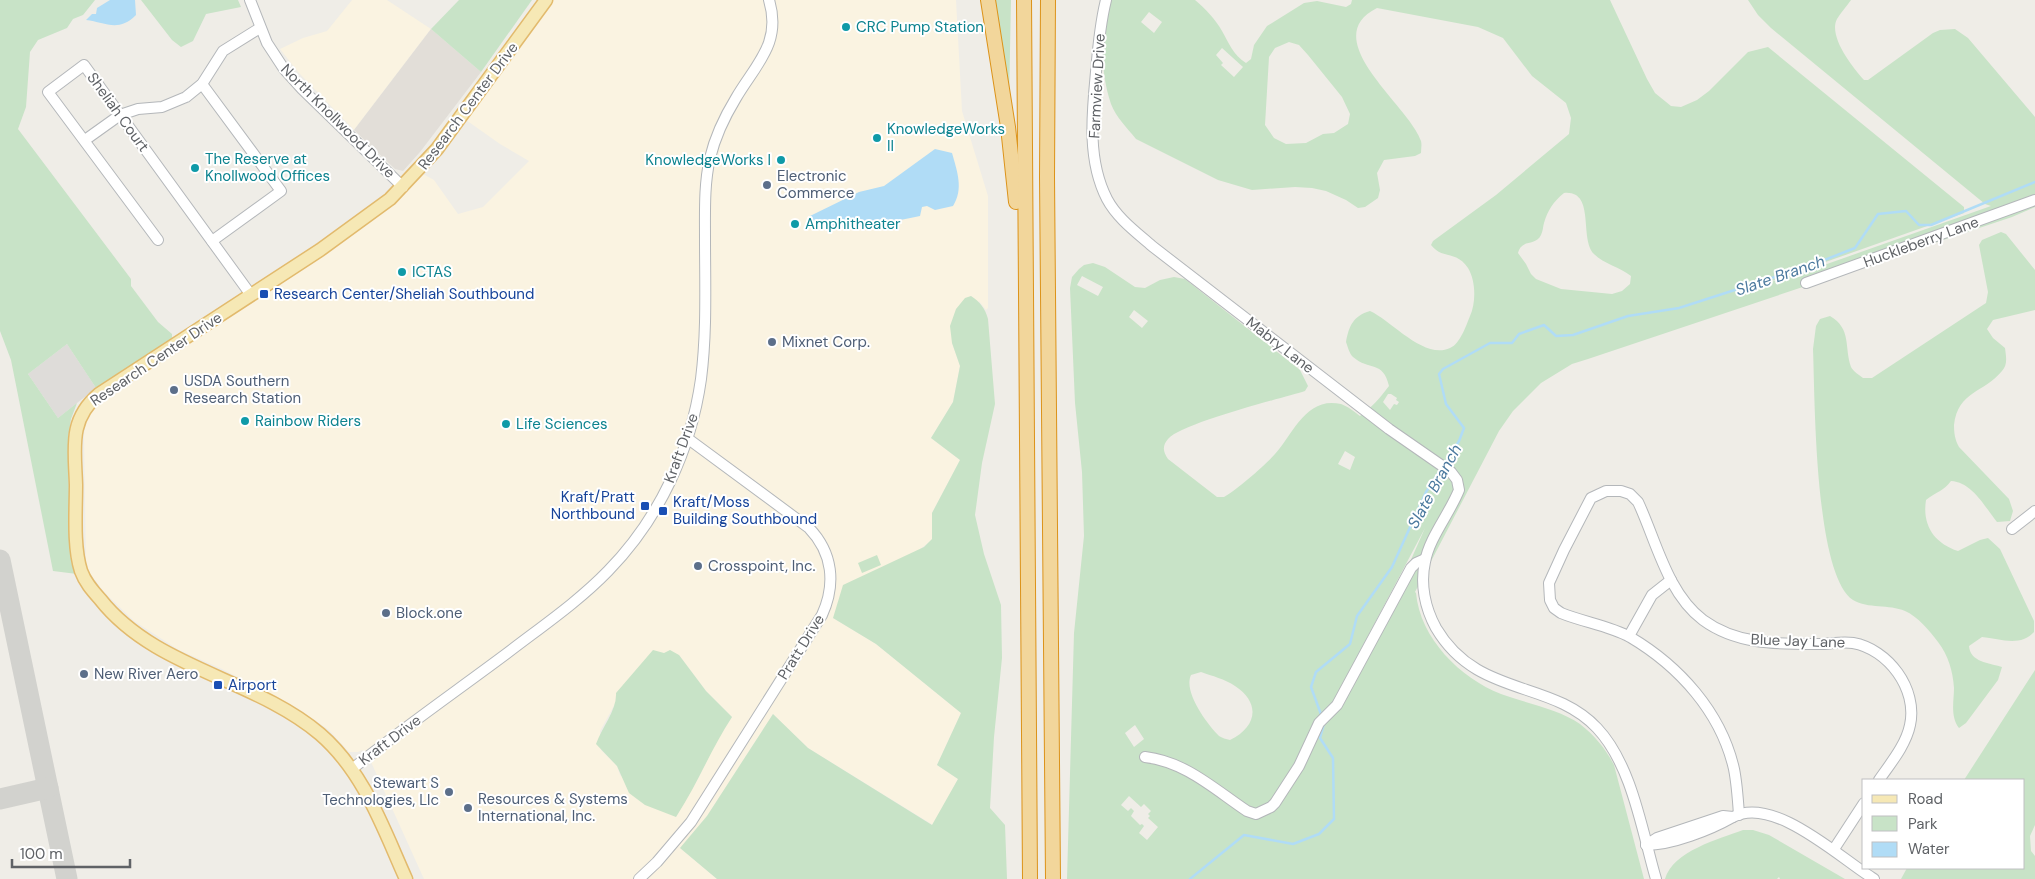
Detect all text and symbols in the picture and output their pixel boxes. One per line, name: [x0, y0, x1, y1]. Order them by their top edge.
place label: CRC Pump Station: [856, 17, 984, 37]
marker: CRC Pump Station: [840, 21, 852, 33]
street label: Farmview Drive: [1084, 33, 1110, 139]
street label: Research Center Drive: [413, 38, 523, 174]
street label: North Knollwood Drive: [276, 59, 400, 183]
street label: Sheliah Court: [83, 68, 154, 156]
place label: KnowledgeWorks II: [887, 119, 1005, 156]
marker: KnowledgeWorks II: [871, 132, 883, 144]
place label: The Reserve at Knollwood Offices: [205, 149, 330, 186]
place label: KnowledgeWorks I: [645, 150, 771, 170]
marker: KnowledgeWorks I: [775, 154, 787, 166]
marker: The Reserve at Knollwood Offices: [189, 162, 201, 174]
place label: Electronic Commerce: [777, 166, 854, 203]
marker: Electronic Commerce: [761, 179, 773, 191]
street label: Huckleberry Lane: [1861, 212, 1981, 272]
place label: Amphitheater: [805, 214, 901, 234]
marker: Amphitheater: [789, 218, 801, 230]
water label: Slate Branch: [1733, 250, 1828, 301]
place label: ICTAS: [412, 262, 452, 282]
marker: ICTAS: [396, 266, 408, 278]
place label: Research Center/Sheliah Southbound: [274, 284, 534, 304]
marker: Research Center/Sheliah Southbound: [258, 288, 270, 300]
street label: Research Center Drive: [86, 307, 226, 411]
street label: Mabry Lane: [1242, 312, 1318, 378]
place label: Mixnet Corp.: [782, 332, 870, 352]
marker: Mixnet Corp.: [766, 336, 778, 348]
place label: USDA Southern Research Station: [184, 371, 301, 408]
marker: USDA Southern Research Station: [168, 384, 180, 396]
street label: Kraft Drive: [659, 410, 703, 486]
place label: Rainbow Riders: [255, 411, 361, 431]
place label: Life Sciences: [516, 414, 607, 434]
marker: Rainbow Riders: [239, 415, 251, 427]
marker: Life Sciences: [500, 418, 512, 430]
water label: Slate Branch: [1403, 440, 1466, 532]
place label: Kraft/Pratt Northbound: [551, 487, 635, 524]
place label: Kraft/Moss Building Southbound: [673, 492, 817, 529]
marker: Kraft/Pratt Northbound: [639, 500, 651, 512]
marker: Kraft/Moss Building Southbound: [657, 505, 669, 517]
place label: Crosspoint, Inc.: [708, 556, 816, 576]
marker: Crosspoint, Inc.: [692, 560, 704, 572]
place label: Block.one: [396, 603, 462, 623]
marker: Block.one: [380, 607, 392, 619]
street label: Pratt Drive: [773, 611, 829, 683]
street label: Blue Jay Lane: [1750, 629, 1846, 653]
place label: New River Aero: [94, 664, 198, 684]
marker: New River Aero: [78, 668, 90, 680]
place label: Airport: [228, 675, 277, 695]
marker: Airport: [212, 679, 224, 691]
street label: Kraft Drive: [355, 710, 425, 770]
place label: Stewart S Technologies, Llc: [322, 773, 439, 810]
legend: [1862, 779, 2025, 869]
marker: Stewart S Technologies, Llc: [443, 786, 455, 798]
place label: Resources & Systems International, Inc.: [478, 789, 628, 826]
text: Road: [1908, 789, 1943, 809]
marker: Resources & Systems International, Inc.: [462, 802, 474, 814]
text: Park: [1908, 814, 1938, 834]
scale bar: [12, 836, 130, 868]
text: Water: [1908, 839, 1950, 859]
text: 100 m: [20, 844, 63, 864]

